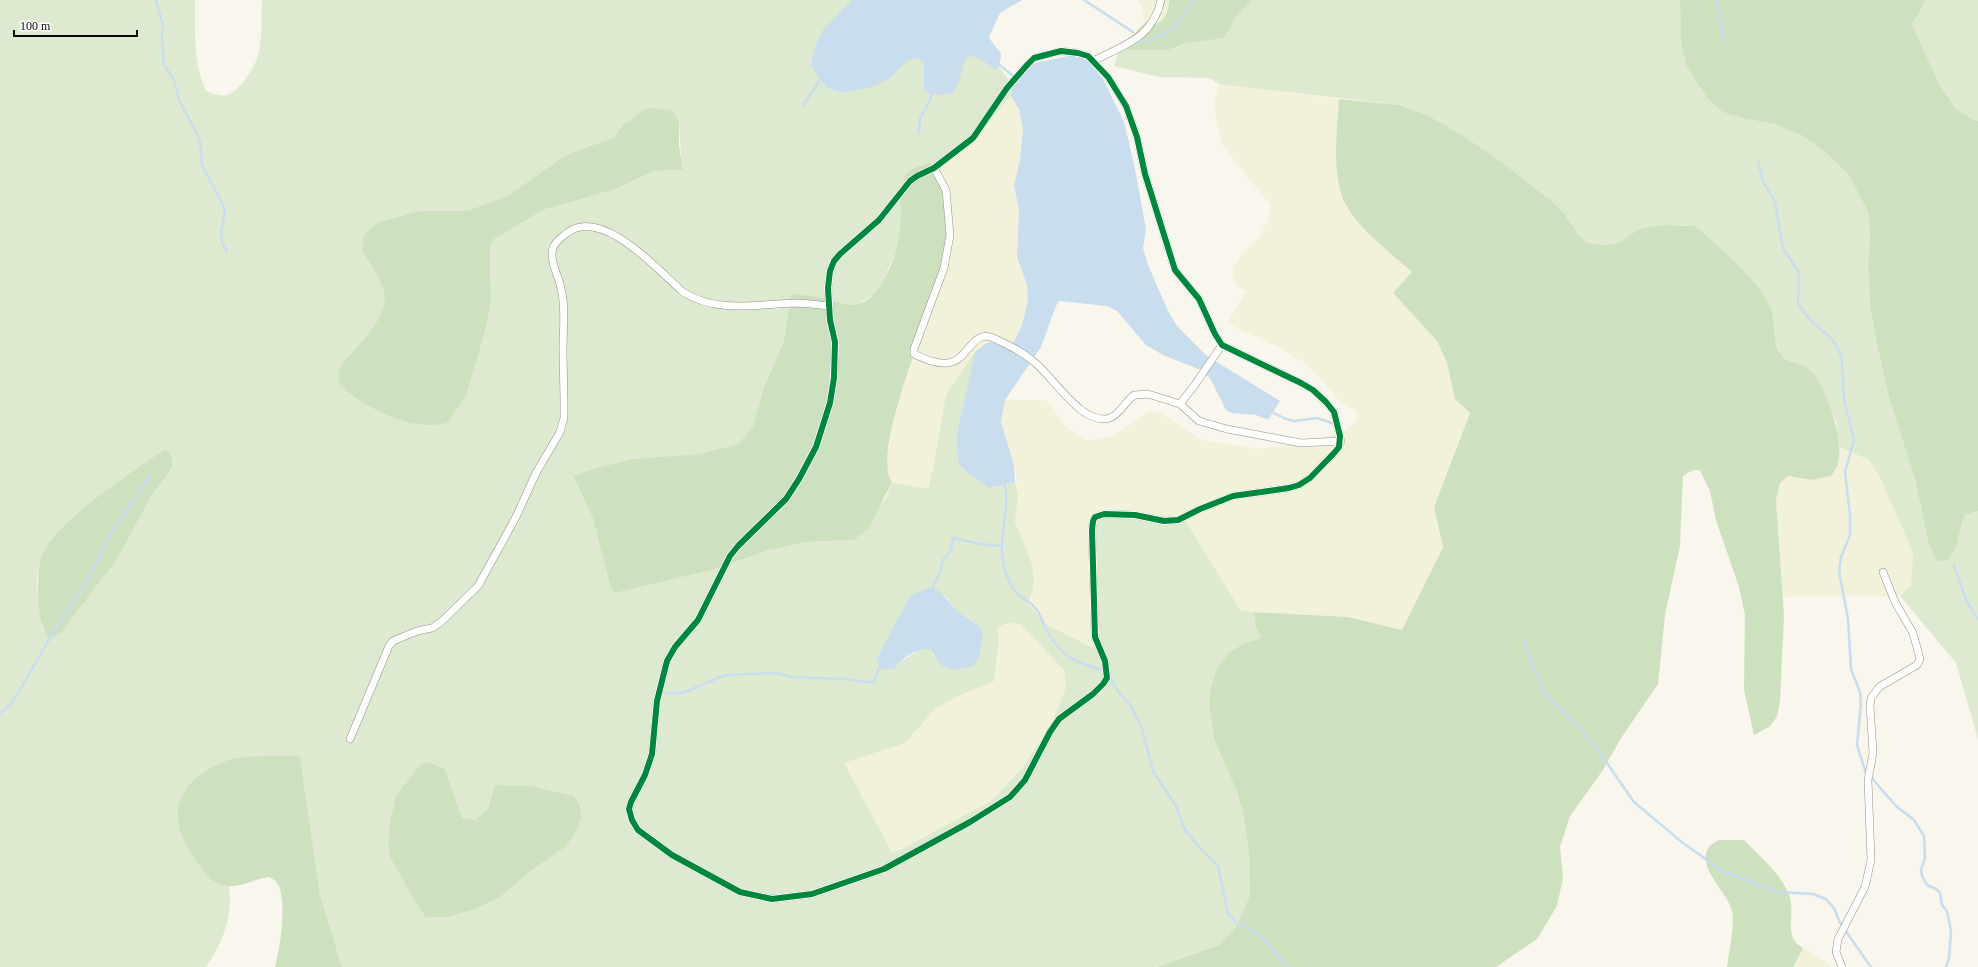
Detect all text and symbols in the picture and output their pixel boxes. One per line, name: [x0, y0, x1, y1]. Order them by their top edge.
scale bar: [14, 12, 137, 38]
text: 100 m: [20, 19, 51, 33]

